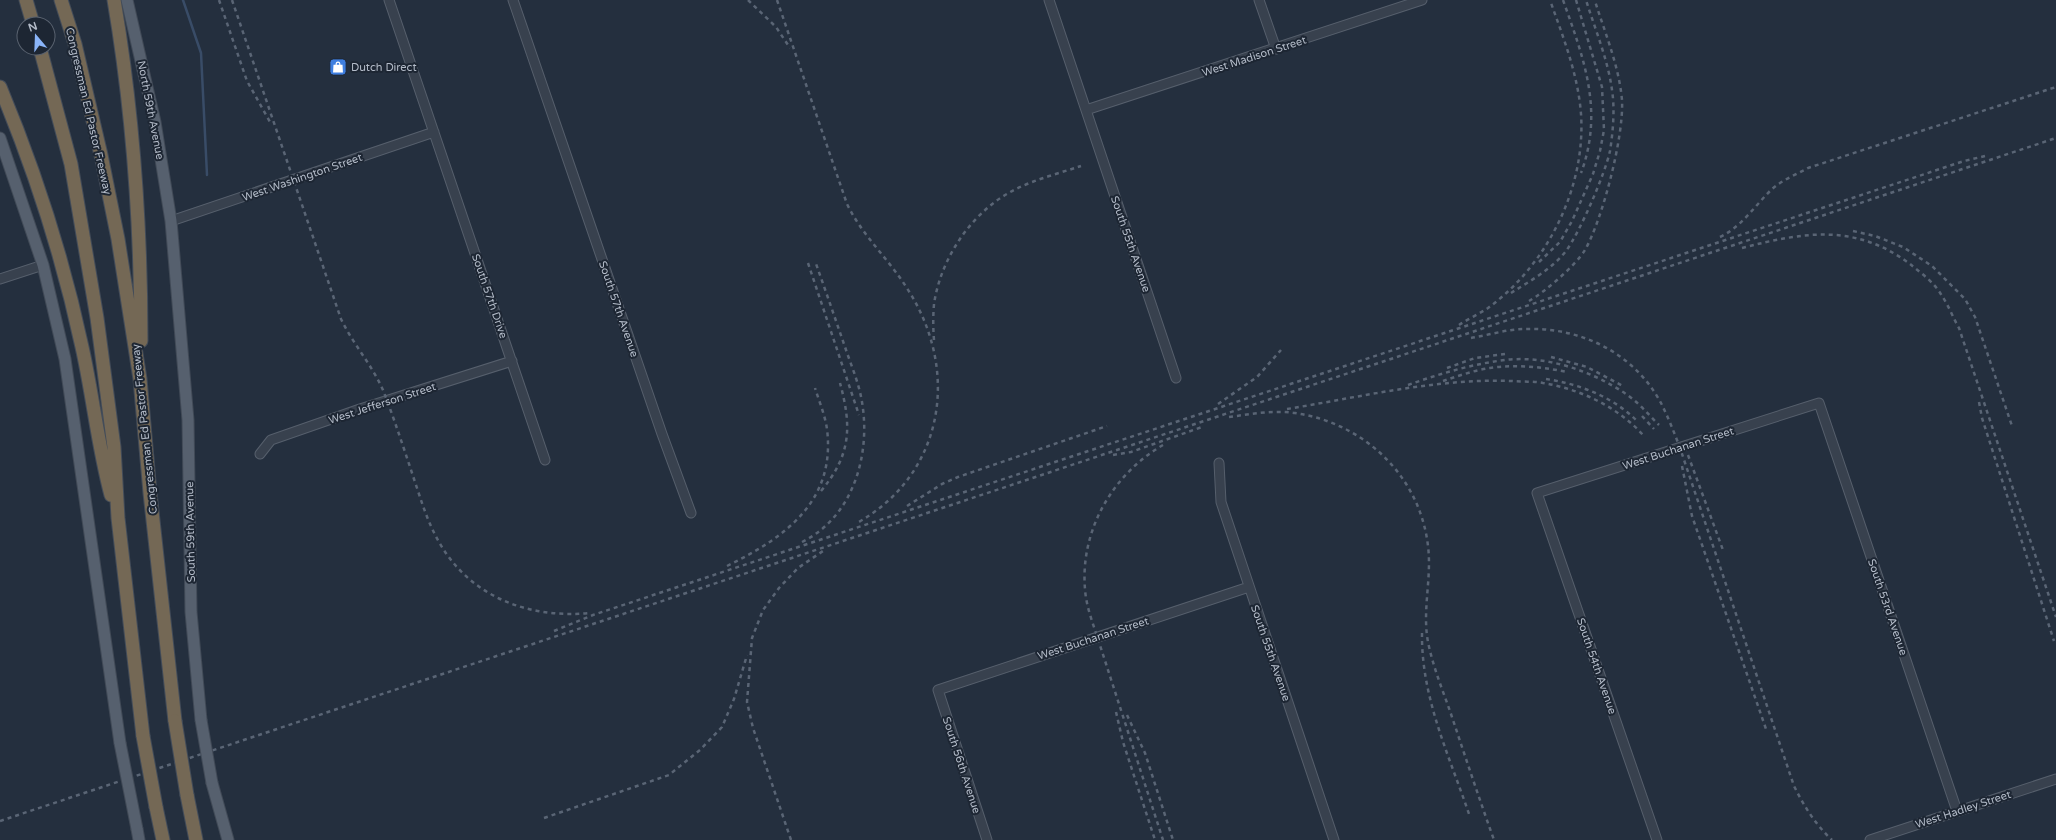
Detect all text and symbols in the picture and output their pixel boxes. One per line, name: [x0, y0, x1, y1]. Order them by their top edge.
north arrow: [16, 16, 56, 56]
text: N: [27, 19, 39, 35]
street label: Congressman Ed Pastor Freeway: [63, 26, 114, 196]
street label: West Madison Street: [1200, 34, 1308, 79]
shop icon: Dutch Direct: [328, 57, 348, 77]
street label: North 59th Avenue: [135, 60, 166, 161]
place label: Dutch Direct: [351, 61, 417, 74]
street label: West Washington Street: [240, 151, 364, 204]
street label: South 55th Avenue: [1108, 194, 1153, 294]
street label: South 57th Drive: [469, 252, 510, 340]
street label: South 57th Avenue: [596, 259, 641, 359]
street label: Congressman Ed Pastor Freeway: [129, 343, 160, 515]
street label: West Jefferson Street: [327, 380, 437, 427]
street label: West Buchanan Street: [1621, 424, 1735, 473]
street label: South 59th Avenue: [183, 481, 198, 583]
street label: South 53rd Avenue: [1865, 557, 1910, 657]
street label: South 55th Avenue: [1248, 603, 1293, 703]
street label: West Buchanan Street: [1036, 614, 1150, 663]
street label: South 54th Avenue: [1574, 616, 1619, 716]
street label: South 56th Avenue: [940, 715, 983, 815]
street label: West Hadley Street: [1914, 788, 2013, 831]

